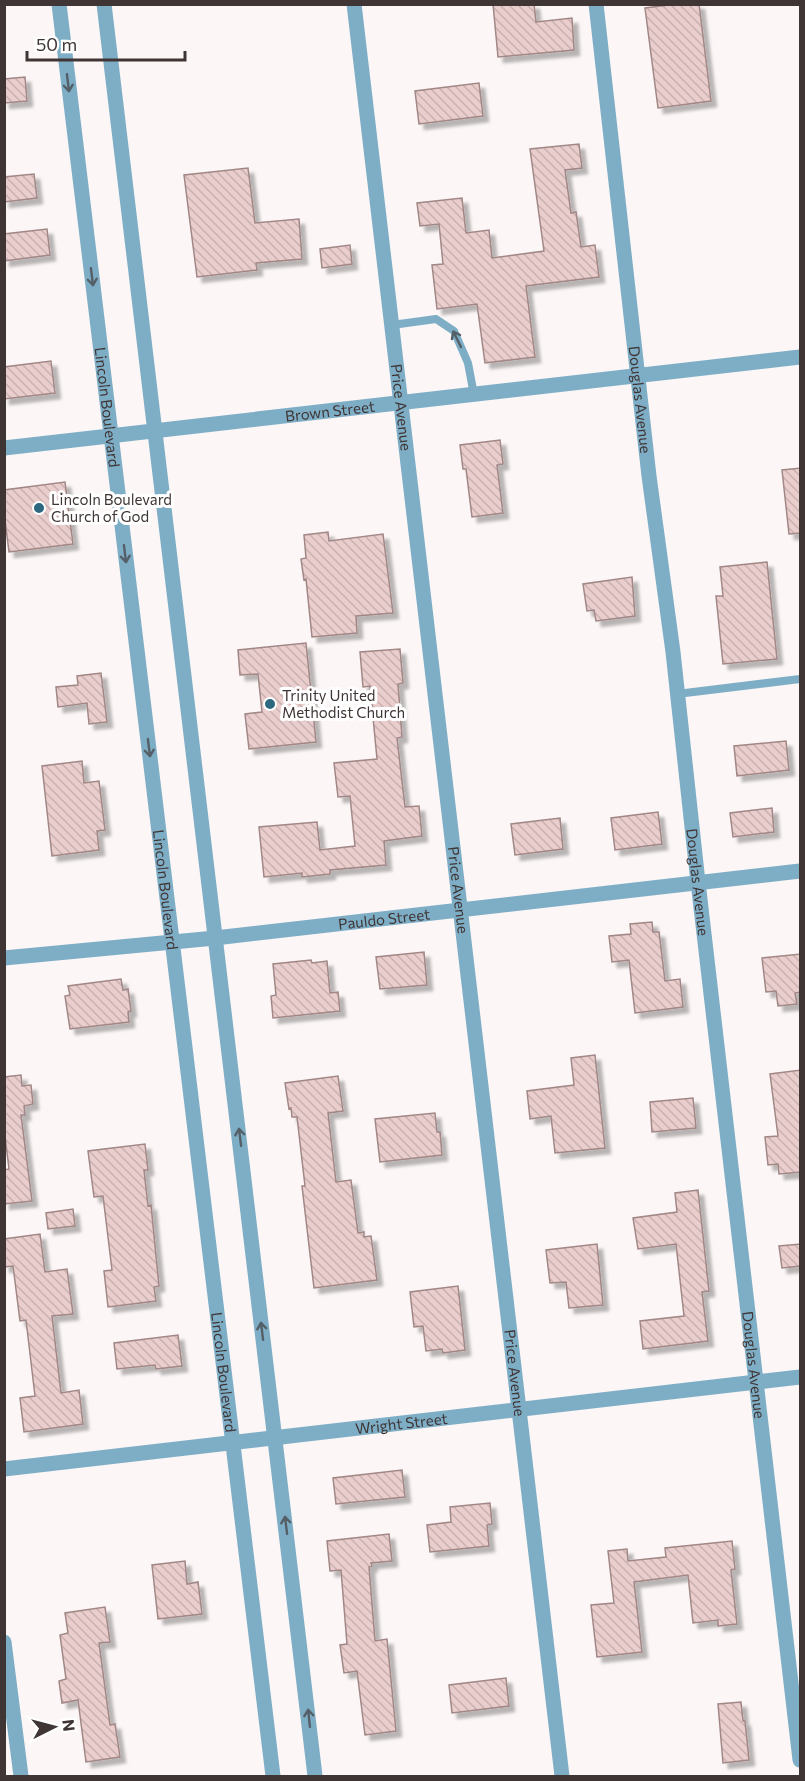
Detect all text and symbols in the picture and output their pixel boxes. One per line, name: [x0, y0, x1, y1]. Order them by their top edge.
scale bar: [27, 24, 184, 62]
text: 50 m: [36, 33, 77, 55]
one-way arrow: [63, 73, 74, 93]
one-way arrow: [86, 267, 97, 286]
one-way arrow: [451, 331, 463, 349]
street label: Douglas Avenue: [625, 345, 655, 454]
street label: Lincoln Boulevard: [91, 346, 124, 468]
street label: Price Avenue: [388, 363, 416, 452]
street label: Brown Street: [284, 397, 376, 425]
place label: Lincoln Boulevard Church of God: [51, 490, 172, 525]
marker: Lincoln Boulevard Church of God: [32, 501, 46, 515]
one-way arrow: [120, 544, 131, 563]
place label: Trinity United Methodist Church: [282, 686, 405, 721]
marker: Trinity United Methodist Church: [263, 697, 277, 711]
one-way arrow: [143, 737, 154, 757]
street label: Douglas Avenue: [683, 827, 713, 937]
street label: Lincoln Boulevard: [150, 828, 182, 951]
street label: Price Avenue: [445, 845, 473, 934]
street label: Pauldo Street: [337, 904, 431, 933]
one-way arrow: [234, 1128, 245, 1148]
street label: Douglas Avenue: [739, 1310, 769, 1420]
street label: Lincoln Boulevard: [208, 1311, 240, 1433]
one-way arrow: [257, 1322, 268, 1342]
street label: Price Avenue: [501, 1328, 529, 1417]
street label: Wright Street: [354, 1409, 448, 1437]
one-way arrow: [281, 1515, 292, 1535]
north arrow: [24, 1697, 84, 1757]
one-way arrow: [303, 1709, 314, 1729]
text: N: [59, 1718, 79, 1732]

